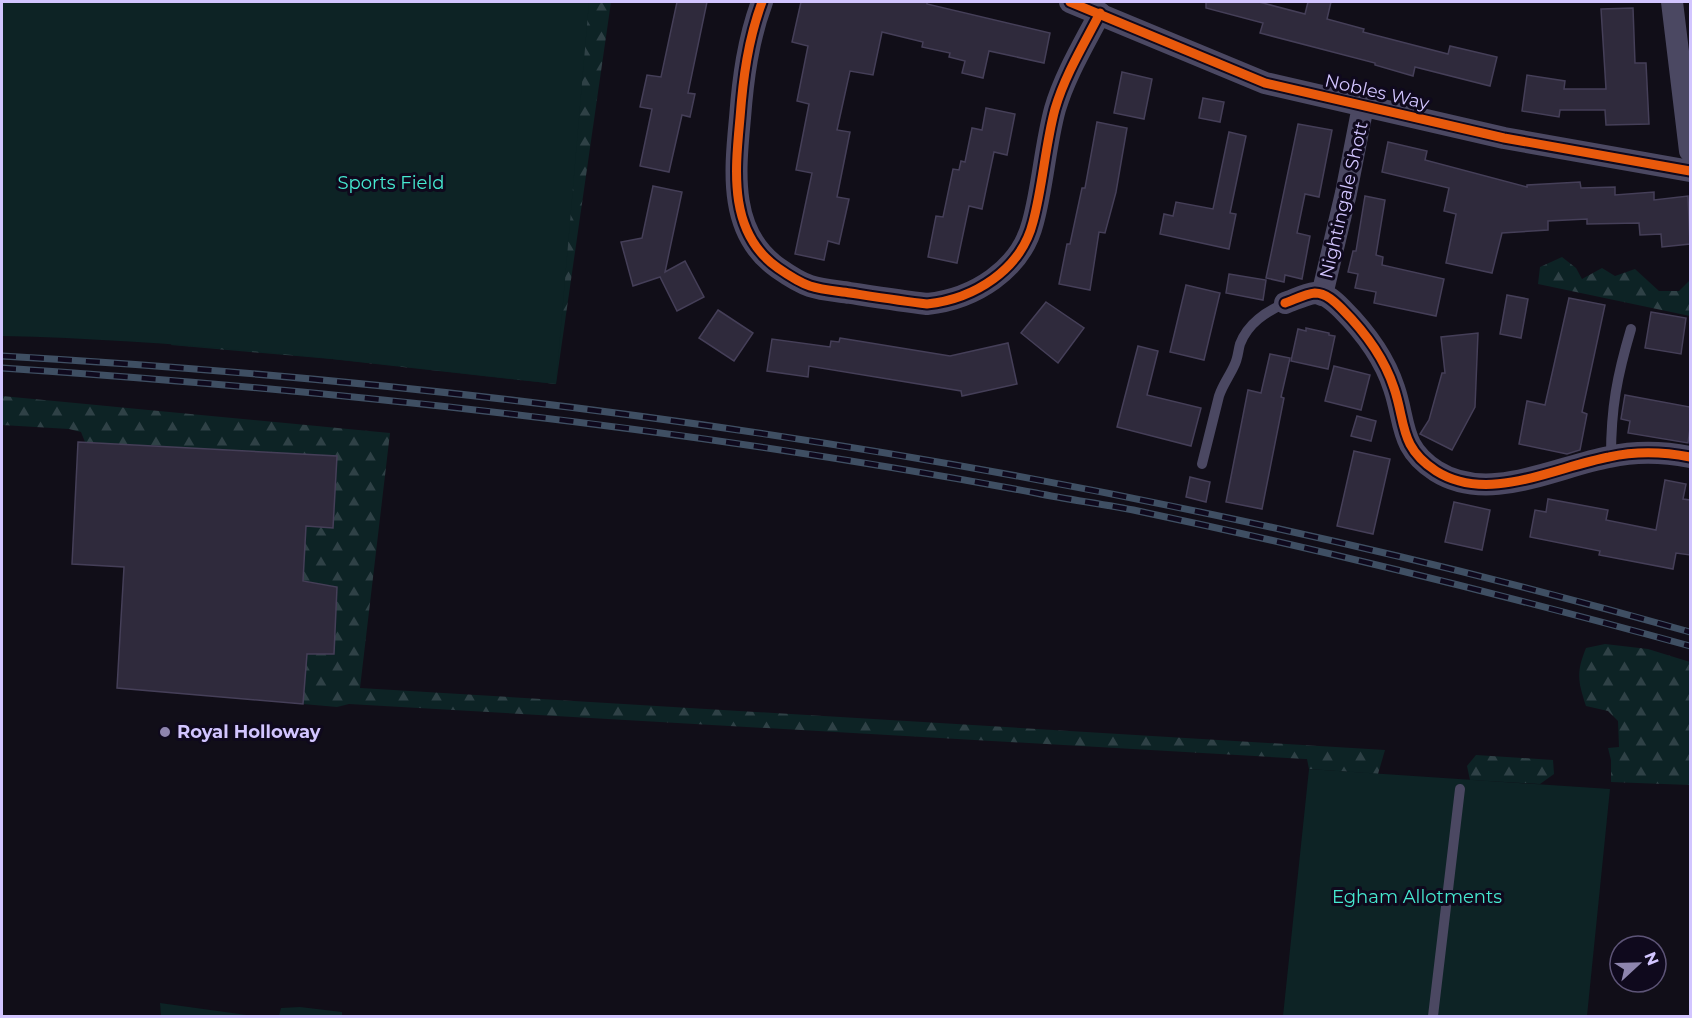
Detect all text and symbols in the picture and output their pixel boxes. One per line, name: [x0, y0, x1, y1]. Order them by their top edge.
street label: Nobles Way: [1323, 69, 1432, 115]
street label: Nightingale Shott: [1315, 119, 1373, 281]
park label: Sports Field: [337, 172, 445, 194]
place label: Royal Holloway: [177, 721, 321, 743]
marker: Royal Holloway: [158, 725, 172, 739]
park label: Egham Allotments: [1332, 886, 1502, 908]
north arrow: [1608, 934, 1668, 994]
text: N: [1640, 949, 1663, 968]

